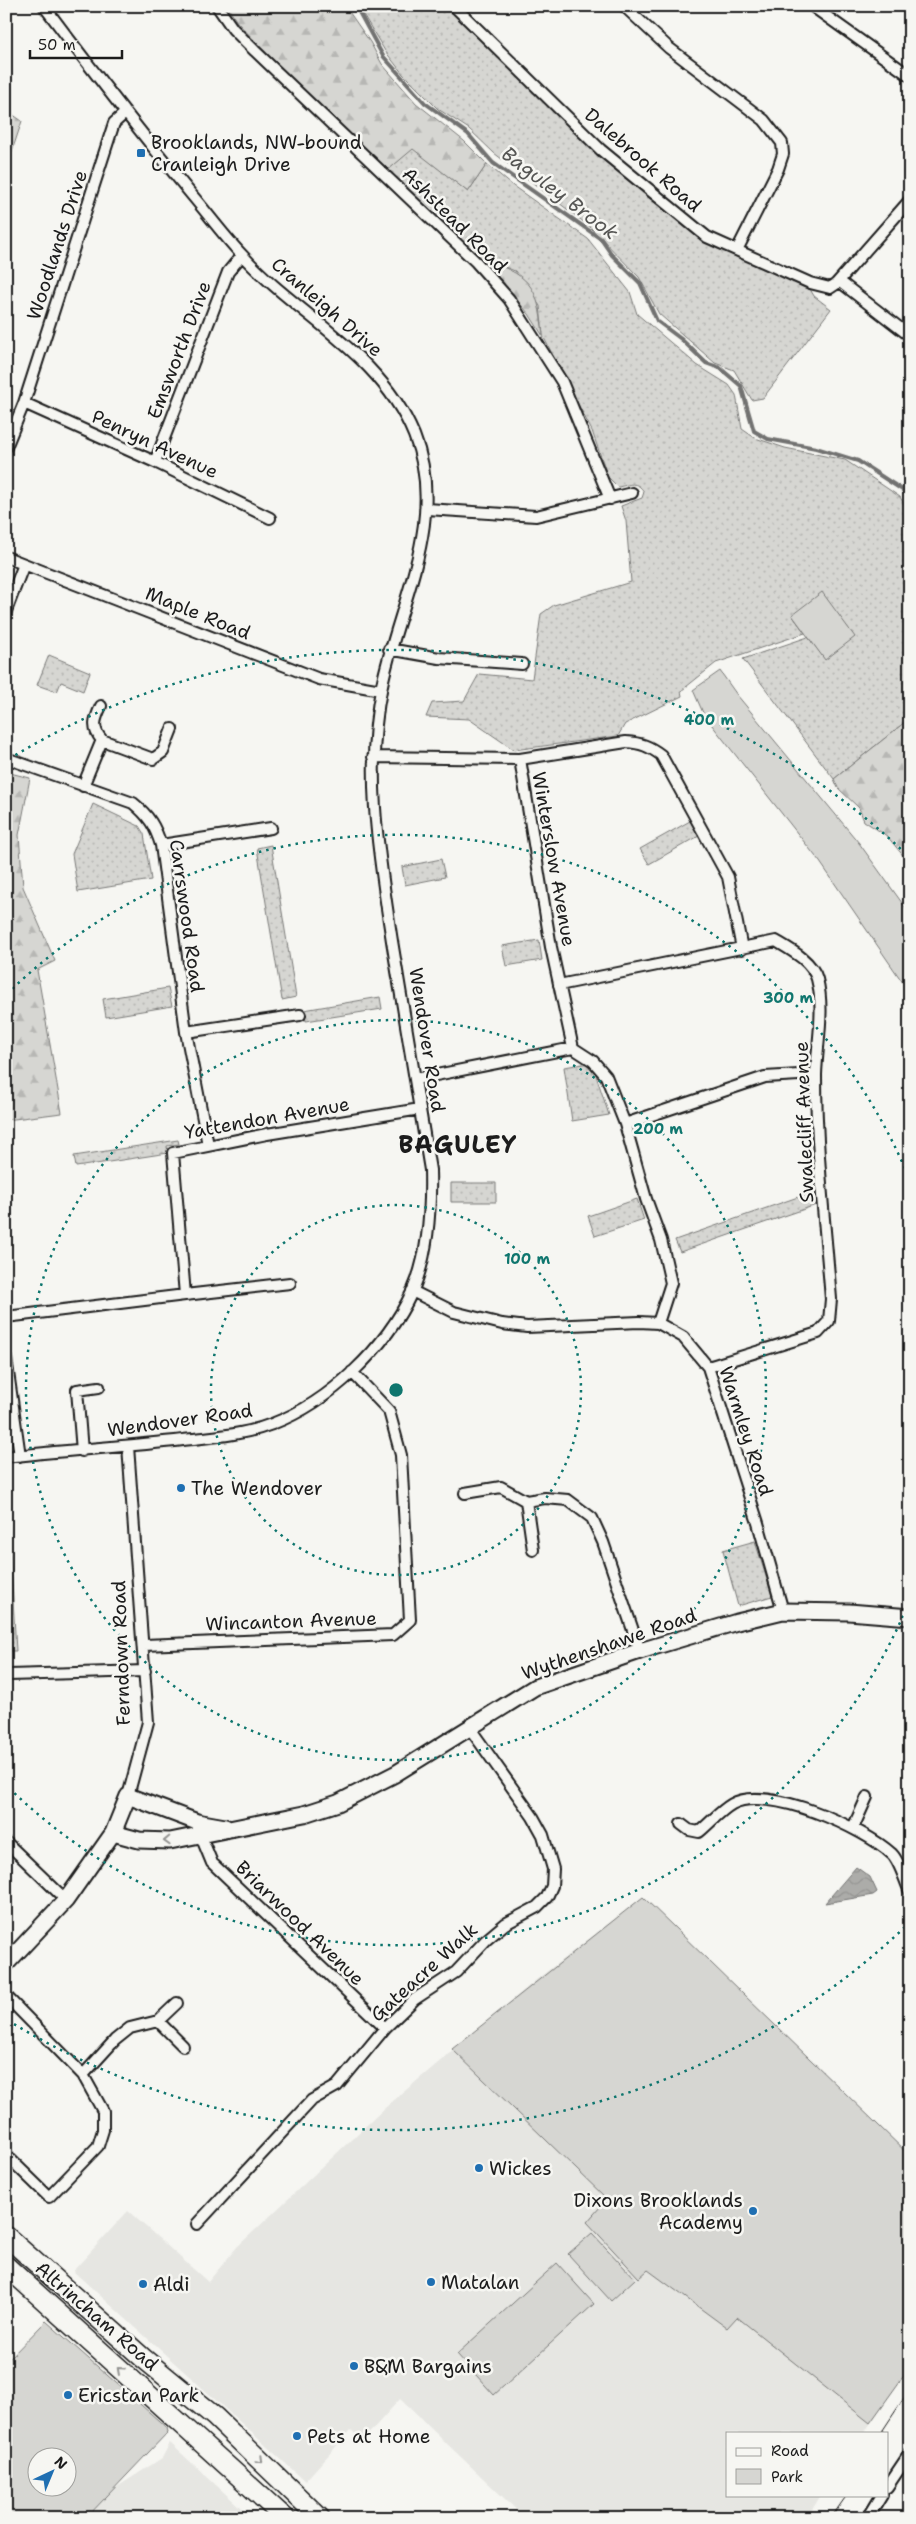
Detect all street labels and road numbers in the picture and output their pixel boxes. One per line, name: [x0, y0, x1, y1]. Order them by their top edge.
street label: Dalebrook Road: [579, 102, 707, 218]
street label: Ashstead Road: [397, 162, 513, 278]
street label: Woodlands Drive: [21, 167, 93, 323]
street label: Cranleigh Drive: [266, 252, 388, 362]
street label: Emsworth Drive: [141, 278, 217, 422]
street label: Penryn Avenue: [88, 404, 222, 484]
street label: Maple Road: [142, 581, 254, 645]
street label: Winterslow Avenue: [526, 770, 582, 948]
street label: Carrswood Road: [164, 838, 210, 994]
street label: Wendover Road: [403, 966, 451, 1114]
street label: Swalecliff Avenue: [789, 1041, 819, 1203]
street label: Yattendon Avenue: [183, 1091, 351, 1145]
street label: Warmley Road: [713, 1363, 779, 1499]
street label: Wendover Road: [106, 1397, 254, 1443]
street label: Ferndown Road: [106, 1580, 136, 1726]
street label: Wythenshawe Road: [518, 1602, 700, 1686]
street label: Wincanton Avenue: [205, 1606, 377, 1636]
street label: Briarwood Avenue: [230, 1855, 370, 1991]
street label: Gateacre Walk: [365, 1917, 483, 2027]
street label: Altrincham Road: [30, 2256, 164, 2376]

